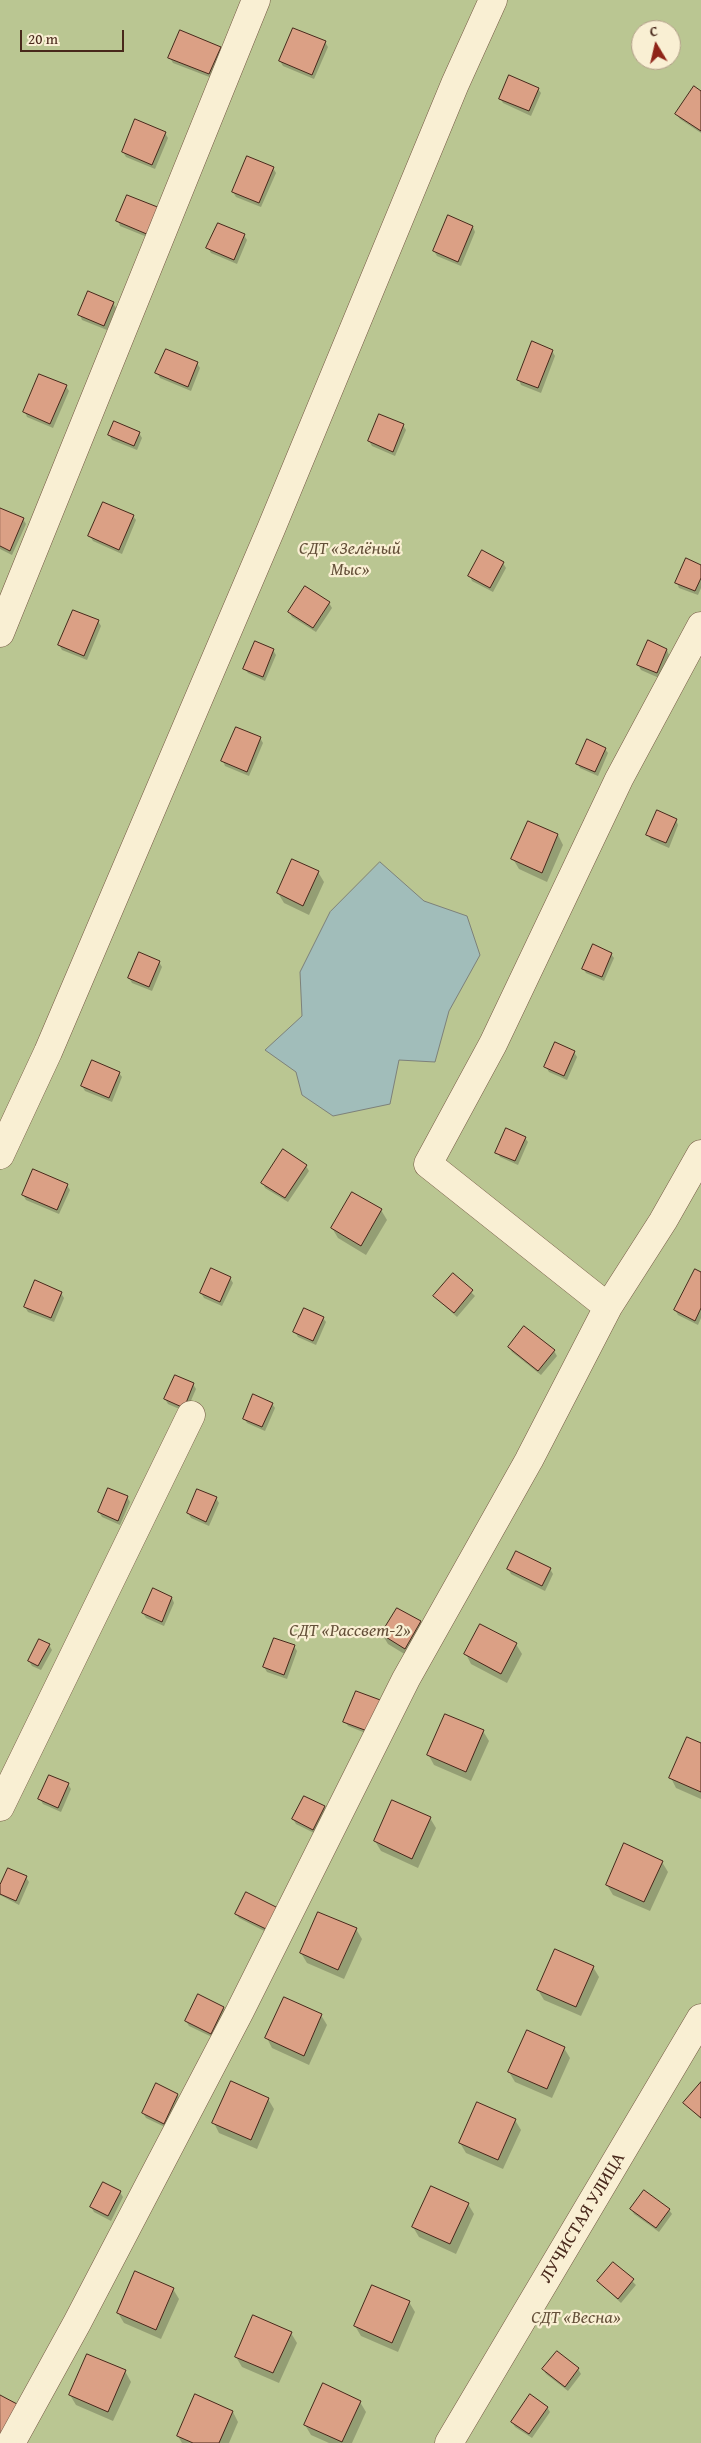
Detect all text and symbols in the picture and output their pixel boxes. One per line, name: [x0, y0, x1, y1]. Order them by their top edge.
scale bar: [22, 20, 126, 52]
north arrow: [631, 20, 681, 70]
text: С: [648, 21, 659, 42]
text: 20 m: [28, 28, 58, 49]
park label: СДТ «Зелёный Мыс»: [299, 538, 401, 580]
park label: СДТ «Рассвет-2»: [289, 1620, 411, 1642]
street label: ЛУЧИСТАЯ УЛИЦА: [536, 2149, 630, 2287]
park label: СДТ «Весна»: [531, 2307, 621, 2329]

